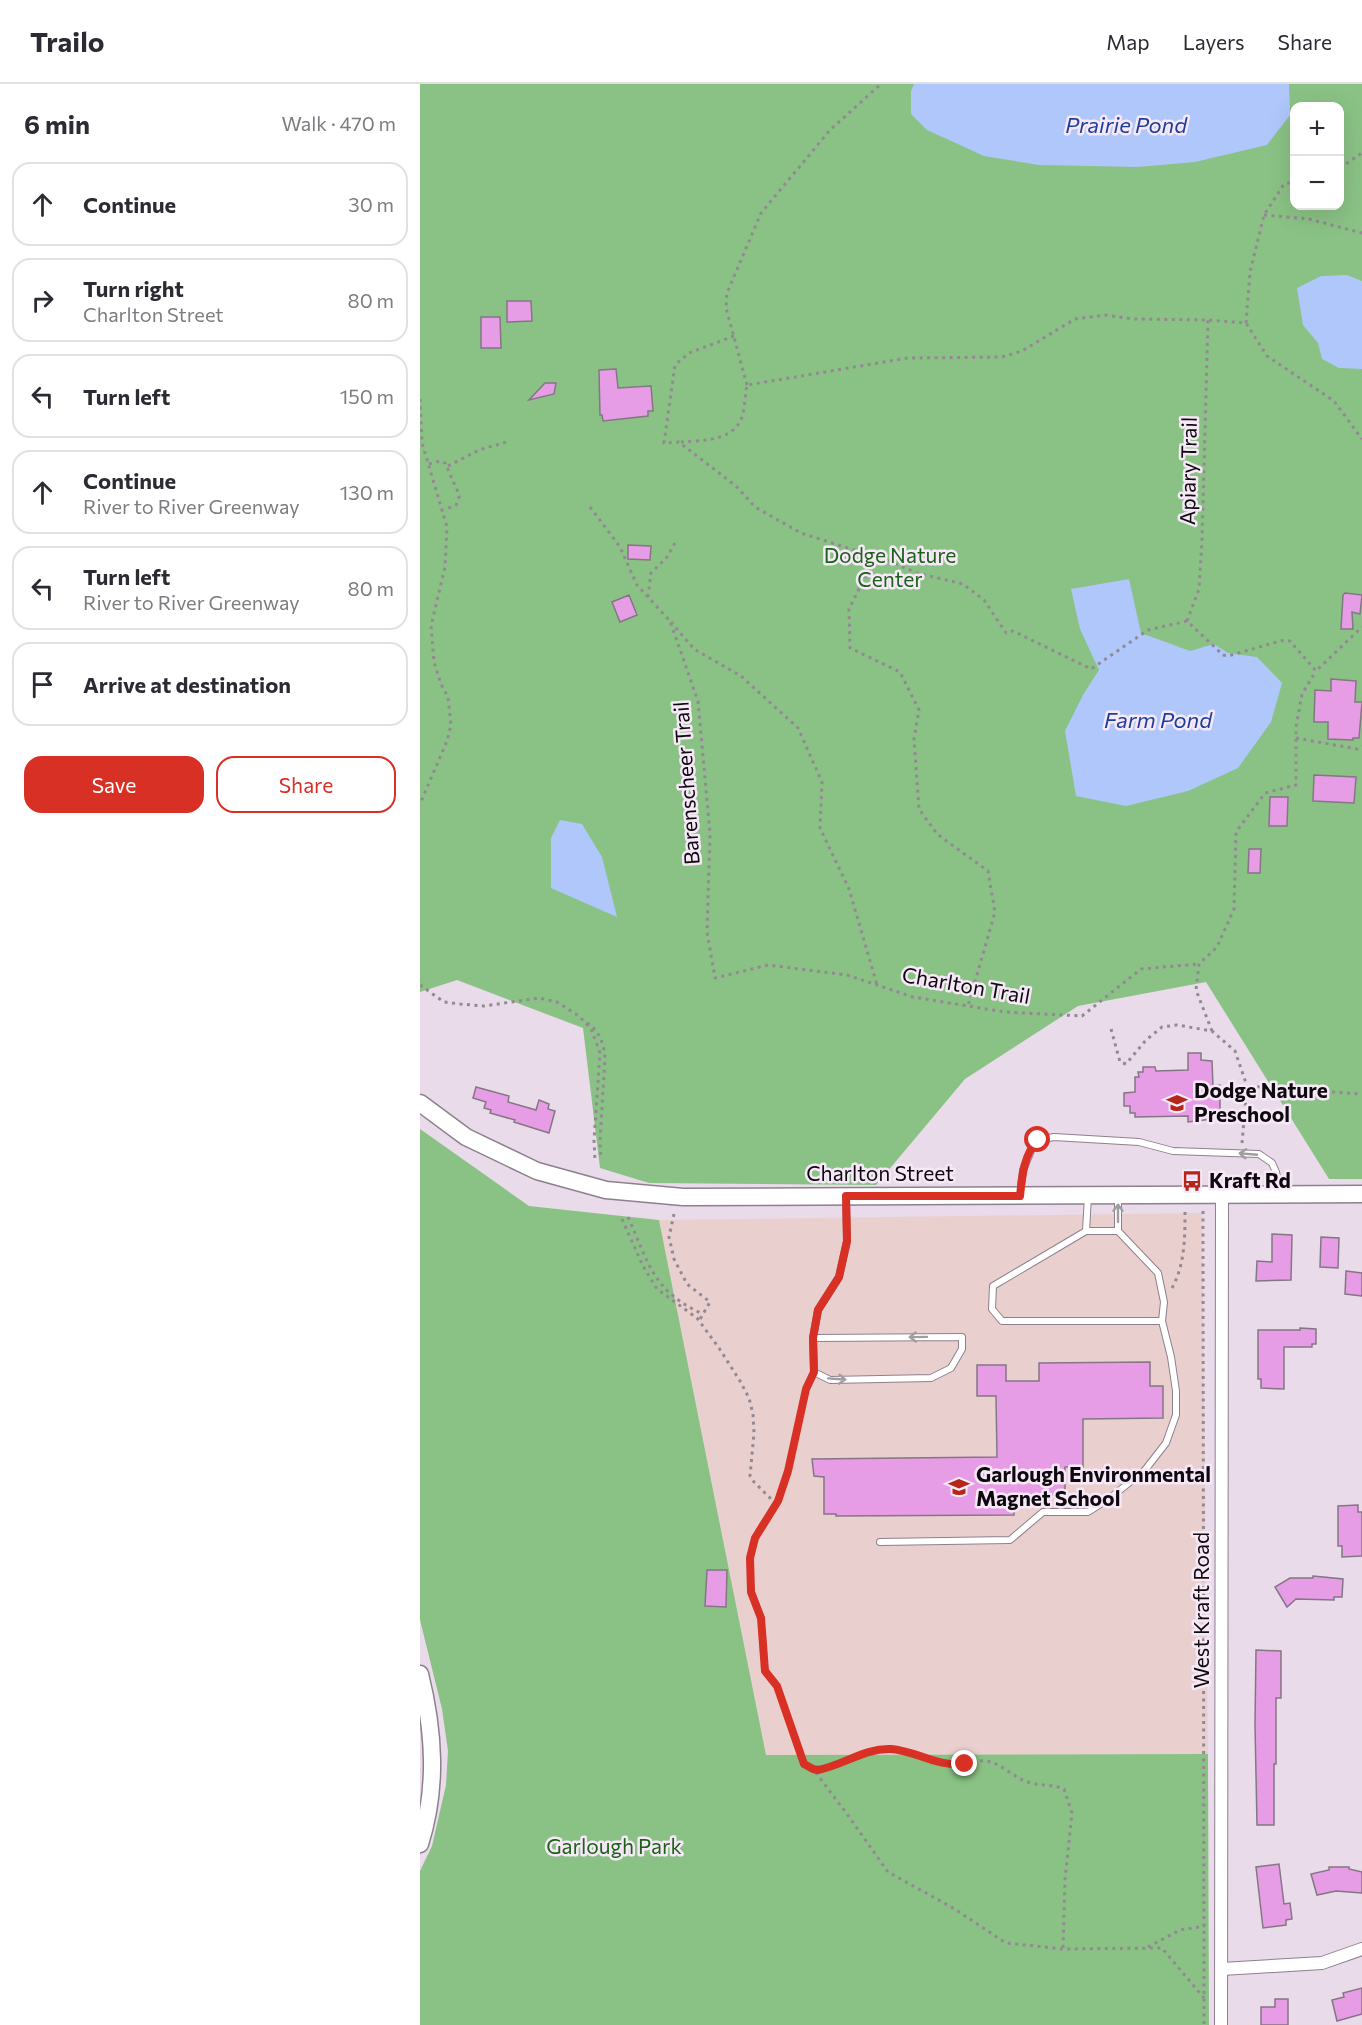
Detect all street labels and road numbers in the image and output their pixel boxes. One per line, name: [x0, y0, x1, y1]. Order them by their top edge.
street label: Apiary Trail: [1174, 417, 1201, 525]
street label: Barenscheer Trail: [667, 701, 704, 866]
street label: Charlton Trail: [900, 961, 1032, 1008]
street label: Charlton Street: [806, 1160, 954, 1185]
street label: West Kraft Road: [1188, 1532, 1213, 1688]

